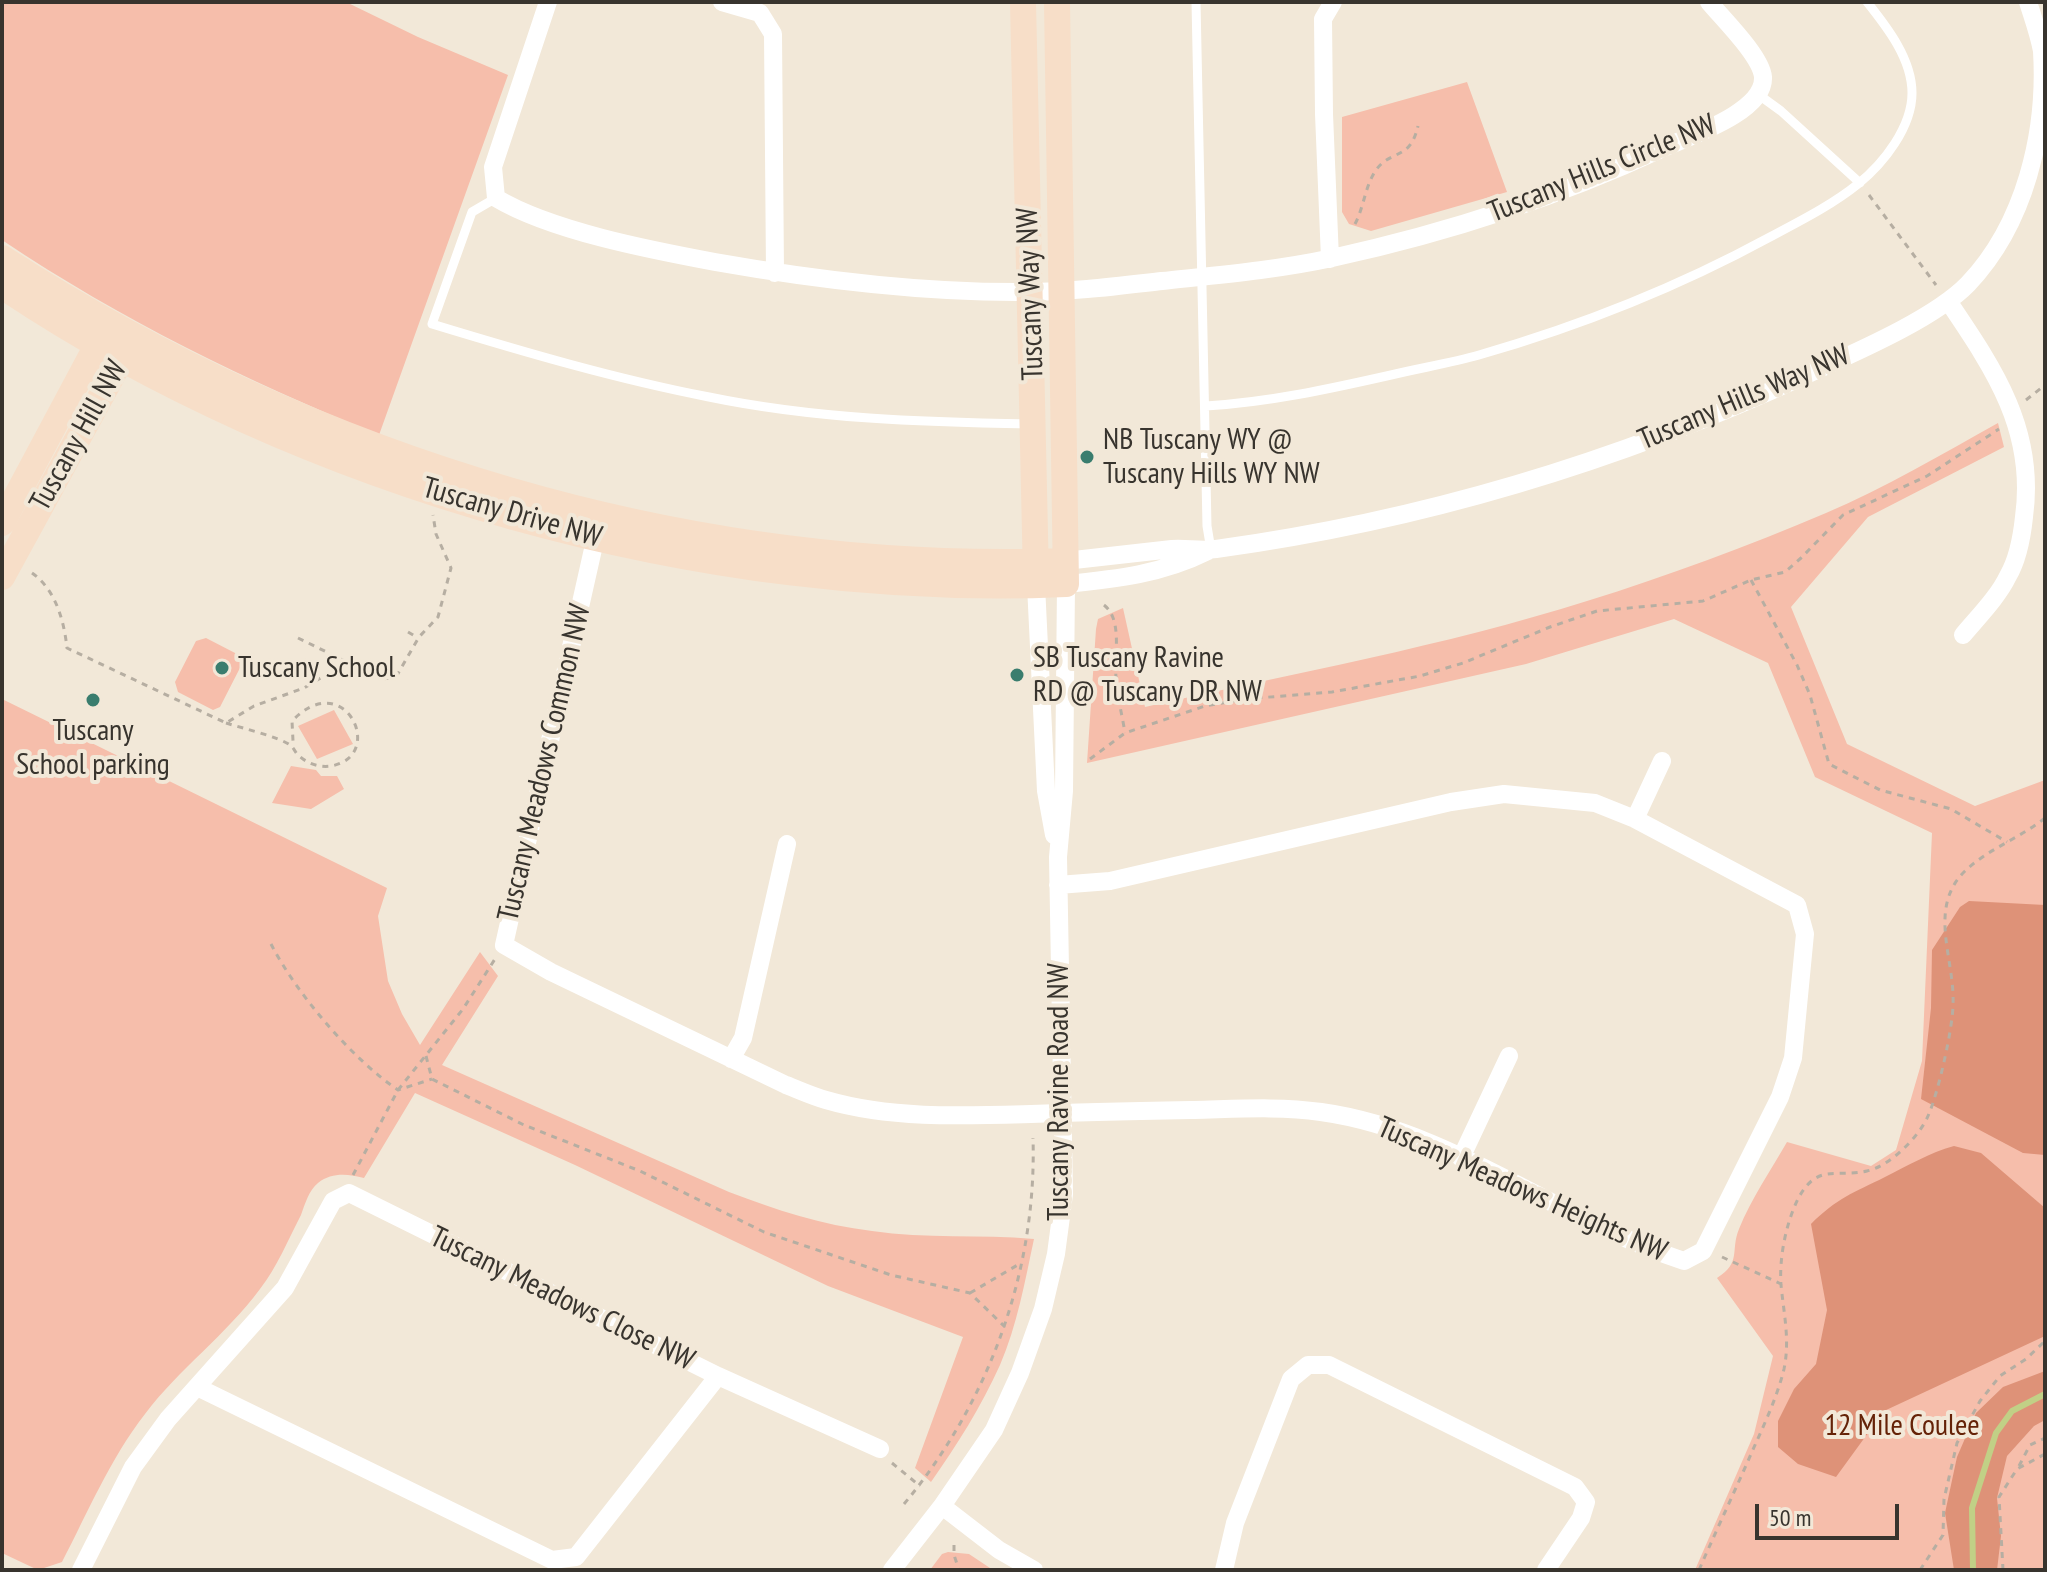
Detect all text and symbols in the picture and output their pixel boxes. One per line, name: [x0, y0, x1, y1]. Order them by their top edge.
street label: Tuscany Hills Circle NW: [1483, 107, 1721, 231]
street label: Tuscany Way NW: [1010, 207, 1052, 381]
street label: Tuscany Hills Way NW: [1633, 337, 1855, 459]
street label: Tuscany Hill NW: [23, 354, 135, 518]
place label: NB Tuscany WY @ Tuscany Hills WY NW: [1103, 422, 1320, 492]
marker: NB Tuscany WY @ Tuscany Hills WY NW: [1078, 448, 1096, 466]
street label: Tuscany Drive NW: [418, 470, 606, 556]
street label: Tuscany Meadows Common NW: [491, 601, 599, 925]
place label: SB Tuscany Ravine RD @ Tuscany DR NW: [1033, 640, 1262, 710]
place label: Tuscany School: [238, 650, 395, 686]
marker: Tuscany School: [213, 659, 231, 677]
marker: SB Tuscany Ravine RD @ Tuscany DR NW: [1008, 666, 1026, 684]
marker: Tuscany School parking: [84, 691, 102, 709]
place label: Tuscany School parking: [16, 713, 170, 784]
street label: Tuscany Ravine Road NW: [1041, 963, 1077, 1221]
street label: Tuscany Meadows Heights NW: [1372, 1110, 1672, 1270]
street label: Tuscany Meadows Close NW: [424, 1219, 700, 1379]
park label: 12 Mile Coulee: [1824, 1408, 1980, 1444]
scale bar: [1759, 1488, 1903, 1538]
text: 50 m: [1769, 1502, 1811, 1533]

